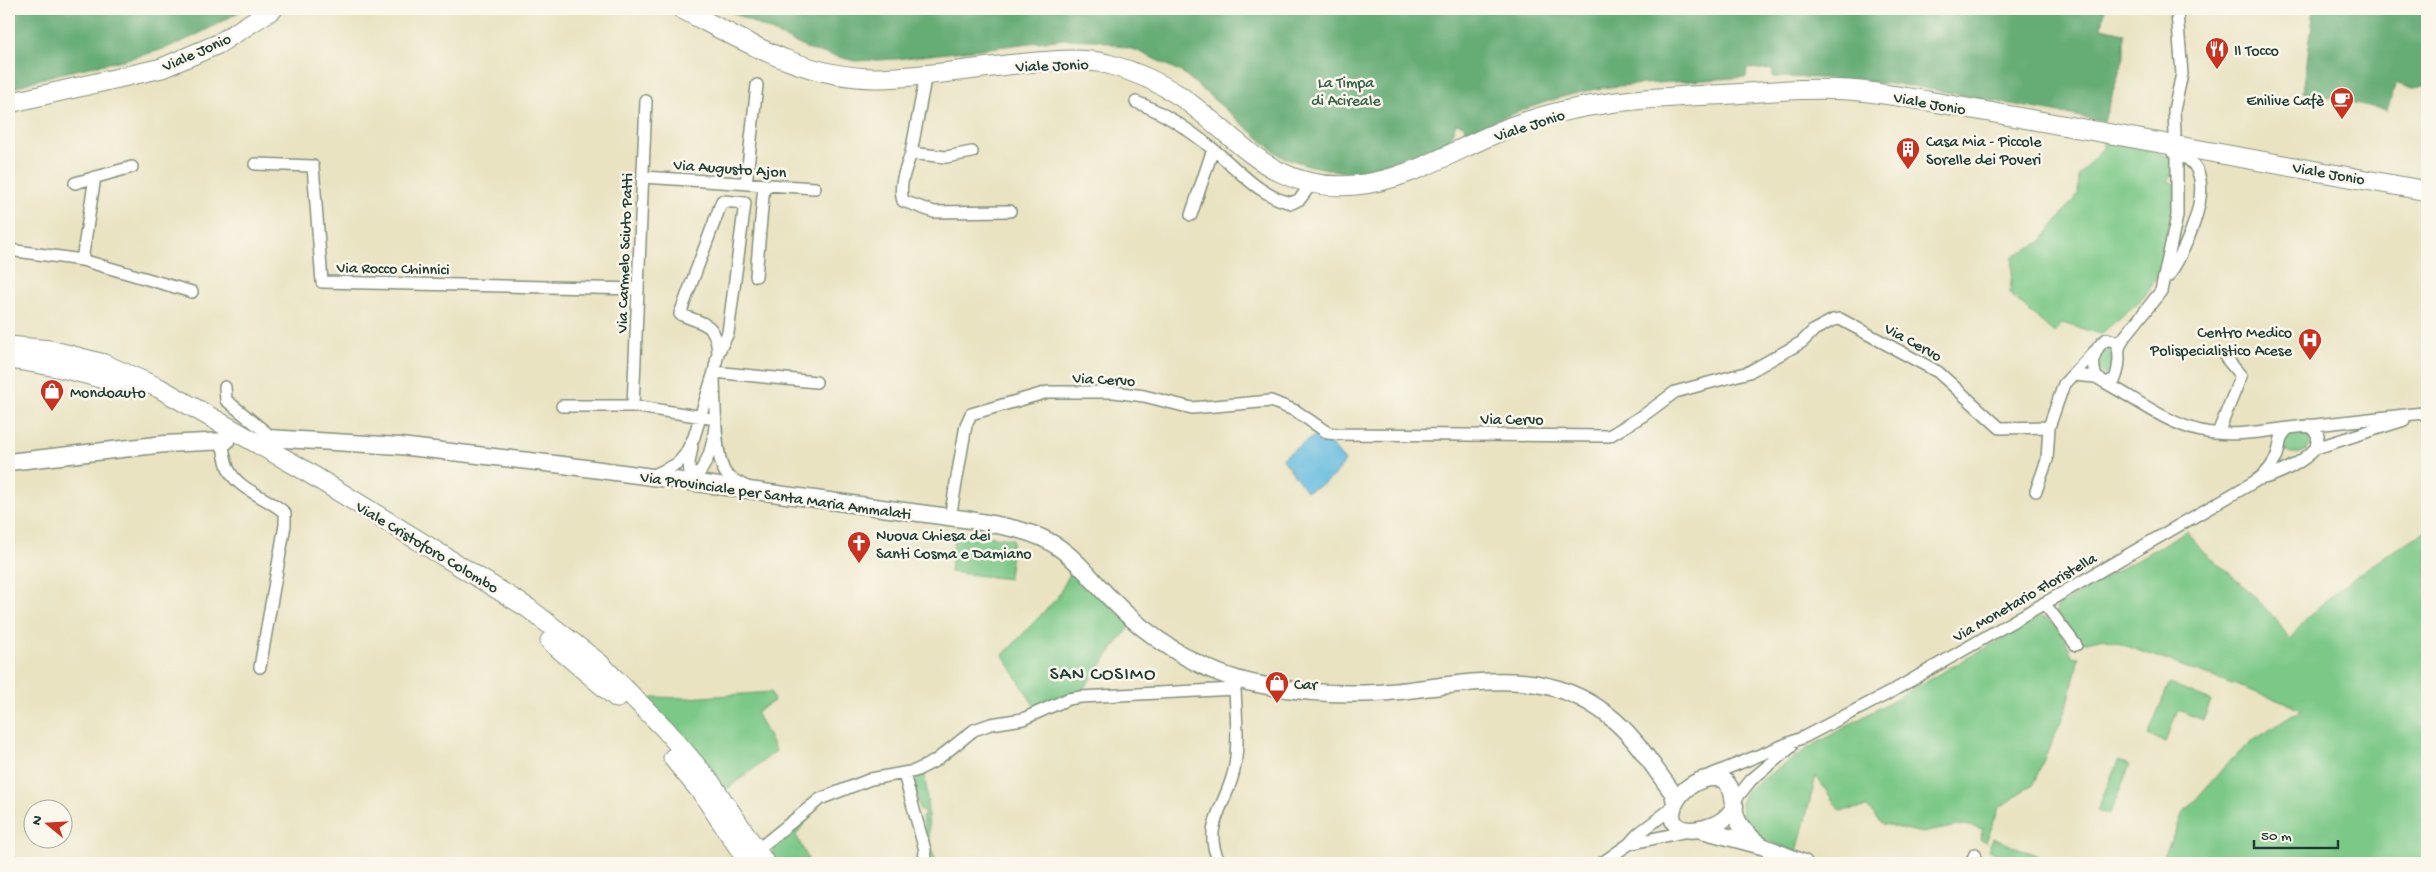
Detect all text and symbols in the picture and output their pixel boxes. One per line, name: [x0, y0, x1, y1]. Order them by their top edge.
street label: Viale Jonio: [159, 31, 235, 78]
restaurant icon: Il Tocco: [2204, 36, 2230, 70]
place label: Il Tocco: [2234, 43, 2279, 62]
street label: Viale Jonio: [1014, 57, 1089, 78]
park label: La Timpa di Acireale: [1311, 75, 1382, 112]
cafe icon: Enilive Cafè: [2329, 86, 2355, 120]
street label: Viale Jonio: [1891, 90, 1967, 121]
place label: Enilive Cafè: [2246, 93, 2325, 112]
street label: Viale Jonio: [1491, 107, 1568, 148]
place label: Casa Mia - Piccole Sorelle dei Poveri: [1926, 134, 2042, 171]
building icon: Casa Mia - Piccole Sorelle dei Poveri: [1895, 136, 1921, 170]
street label: Via Augusto Ajon: [672, 157, 787, 184]
street label: Viale Jonio: [2290, 160, 2366, 191]
street label: Via Carmelo Sciuto Patti: [614, 173, 639, 335]
street label: Via Rocco Chinnici: [335, 260, 450, 281]
street label: Via Cervo: [1879, 320, 1944, 368]
place label: Centro Medico Polispecialistico Acese: [2149, 325, 2293, 362]
hospital icon: Centro Medico Polispecialistico Acese: [2297, 327, 2323, 361]
street label: Via Cervo: [1071, 370, 1136, 393]
shop icon: Mondoauto: [39, 378, 65, 412]
place label: Mondoauto: [70, 385, 146, 404]
street label: Via Cervo: [1480, 412, 1544, 431]
street label: Via Provinciale per Santa Maria Ammalati: [638, 469, 912, 526]
street label: Viale Cristoforo Colombo: [350, 498, 501, 599]
place label: Nuova Chiesa dei Santi Cosma e Damiano: [876, 528, 1032, 565]
church icon: Nuova Chiesa dei Santi Cosma e Damiano: [846, 530, 872, 564]
street label: Via Monetario Floristella: [1950, 550, 2102, 648]
district label: SAN COSIMO: [1050, 664, 1156, 687]
shop icon: Car: [1264, 670, 1290, 704]
place label: Car: [1294, 677, 1319, 696]
north arrow: [22, 800, 72, 850]
text: N: [29, 814, 48, 828]
scale bar: [2254, 817, 2337, 849]
text: 50 m: [2261, 828, 2292, 846]

